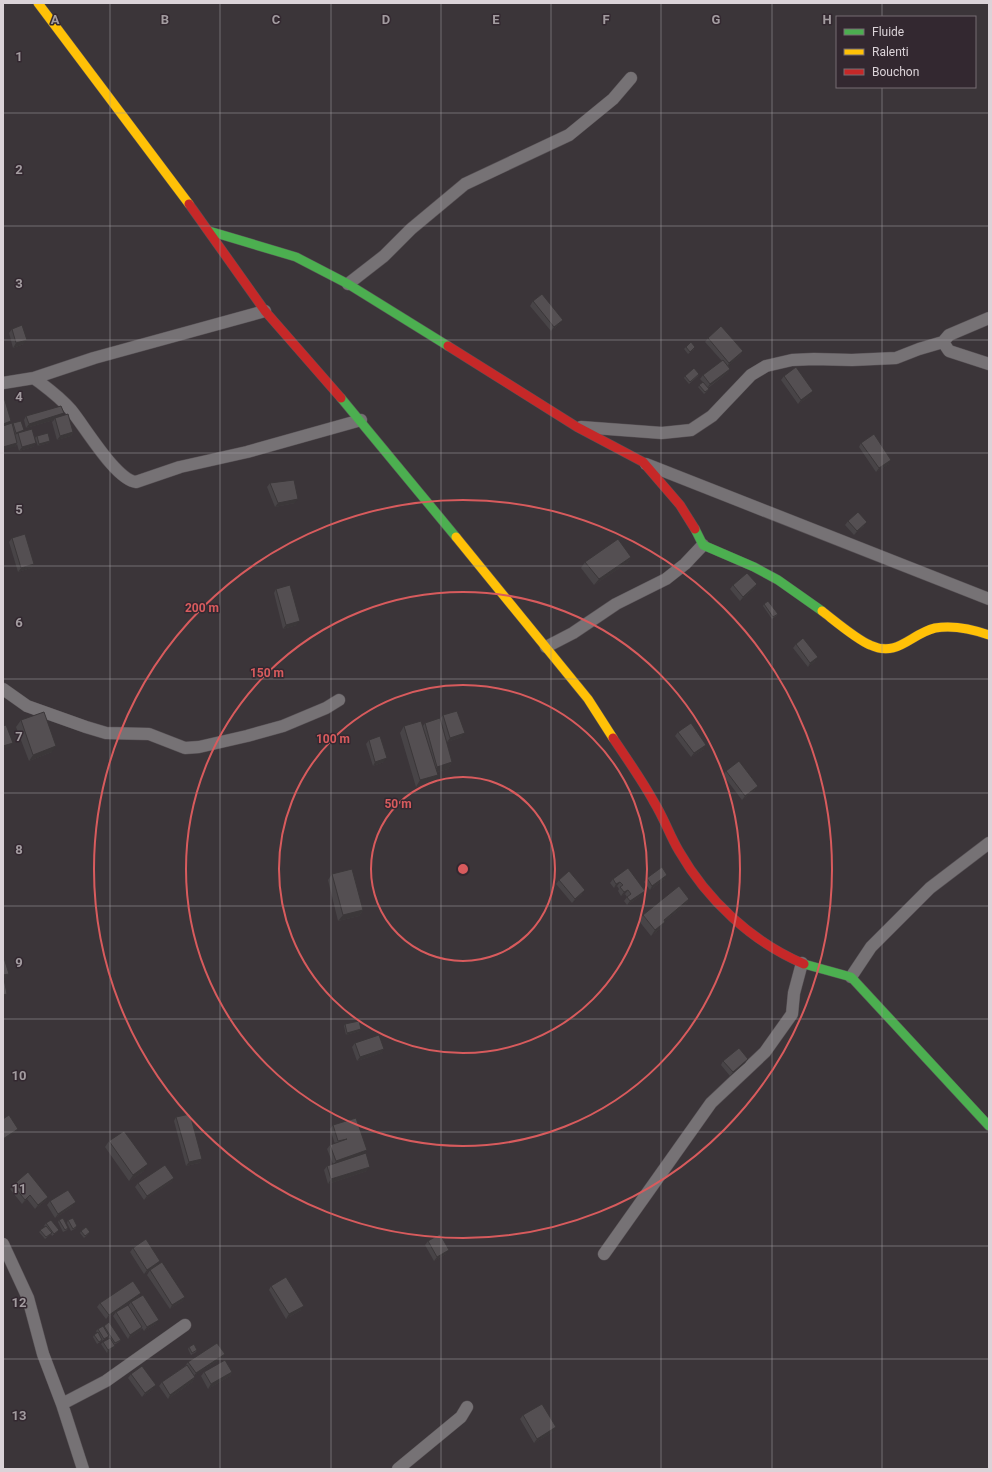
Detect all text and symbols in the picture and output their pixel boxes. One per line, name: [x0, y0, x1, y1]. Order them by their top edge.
text: A: [51, 12, 60, 27]
text: B: [161, 12, 169, 27]
text: C: [272, 12, 281, 27]
text: D: [382, 12, 390, 27]
text: E: [492, 12, 500, 27]
text: F: [602, 12, 610, 27]
text: G: [712, 12, 721, 27]
text: H: [822, 12, 832, 27]
legend: [836, 16, 976, 88]
text: Fluide: [872, 25, 904, 39]
text: Ralenti: [872, 45, 909, 59]
text: 1: [15, 49, 23, 64]
text: Bouchon: [872, 65, 919, 79]
text: 2: [15, 162, 23, 177]
text: 3: [15, 276, 23, 291]
text: 4: [15, 389, 23, 404]
text: 5: [15, 502, 23, 517]
text: 200 m: [185, 601, 219, 615]
text: 6: [15, 615, 23, 630]
text: 150 m: [250, 666, 284, 680]
text: 7: [15, 729, 23, 744]
text: 100 m: [316, 732, 350, 746]
text: 50 m: [384, 797, 412, 811]
text: 8: [15, 842, 23, 857]
centre of rings: [456, 862, 470, 876]
text: 9: [15, 955, 23, 970]
text: 10: [12, 1068, 26, 1083]
text: 11: [12, 1181, 26, 1196]
text: 12: [12, 1295, 26, 1310]
text: 13: [12, 1408, 26, 1423]

